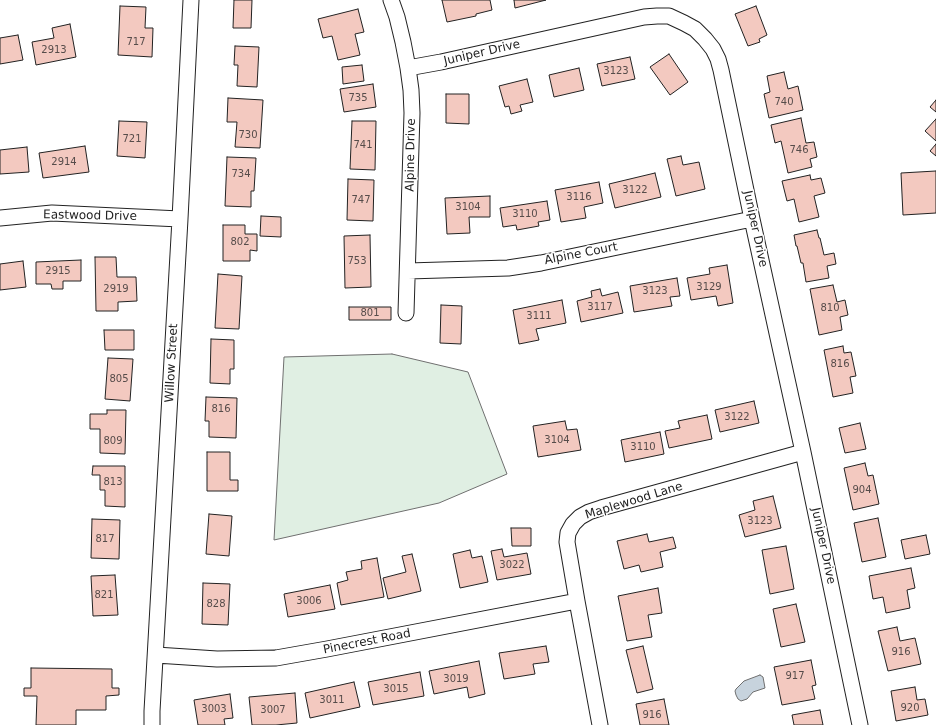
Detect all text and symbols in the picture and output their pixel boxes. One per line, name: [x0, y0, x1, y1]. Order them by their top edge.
house number: 717: [126, 36, 146, 48]
street label: Juniper Drive: [442, 37, 522, 69]
house number: 2913: [41, 44, 67, 56]
house number: 3123: [603, 65, 629, 77]
house number: 735: [348, 92, 368, 104]
house number: 740: [774, 96, 794, 108]
street label: Alpine Drive: [403, 118, 419, 192]
house number: 730: [238, 129, 258, 141]
house number: 721: [122, 133, 142, 145]
house number: 741: [353, 139, 373, 151]
house number: 746: [789, 144, 809, 156]
house number: 2914: [51, 156, 77, 168]
house number: 734: [231, 168, 251, 180]
house number: 3122: [622, 184, 648, 196]
street label: Juniper Drive: [740, 189, 770, 269]
house number: 3116: [566, 191, 592, 203]
house number: 747: [351, 194, 371, 206]
house number: 3104: [455, 201, 481, 213]
street label: Eastwood Drive: [43, 208, 137, 224]
house number: 3110: [512, 208, 538, 220]
house number: 802: [230, 236, 250, 248]
street label: Alpine Court: [543, 240, 619, 268]
house number: 753: [347, 255, 367, 267]
house number: 2915: [45, 265, 71, 277]
house number: 3129: [696, 281, 722, 293]
house number: 2919: [103, 283, 129, 295]
house number: 3123: [642, 285, 668, 297]
house number: 3117: [587, 301, 613, 313]
house number: 810: [820, 302, 840, 314]
house number: 801: [360, 307, 380, 319]
house number: 3111: [526, 310, 552, 322]
street label: Willow Street: [163, 323, 181, 403]
house number: 816: [830, 358, 850, 370]
house number: 805: [109, 373, 129, 385]
house number: 816: [211, 403, 231, 415]
house number: 3122: [724, 411, 750, 423]
house number: 3104: [544, 434, 570, 446]
house number: 809: [103, 435, 123, 447]
house number: 3110: [630, 441, 656, 453]
house number: 813: [103, 476, 123, 488]
street label: Maplewood Lane: [584, 479, 684, 523]
house number: 904: [852, 484, 872, 496]
street label: Juniper Drive: [808, 506, 838, 586]
house number: 3123: [747, 515, 773, 527]
house number: 817: [95, 533, 115, 545]
house number: 3022: [499, 559, 525, 571]
house number: 821: [94, 589, 114, 601]
house number: 3006: [296, 595, 322, 607]
house number: 828: [206, 598, 226, 610]
street label: Pinecrest Road: [322, 626, 412, 658]
house number: 916: [891, 646, 911, 658]
house number: 917: [785, 670, 805, 682]
house number: 3019: [443, 673, 469, 685]
house number: 3015: [383, 683, 409, 695]
house number: 3011: [319, 694, 345, 706]
house number: 920: [900, 702, 920, 714]
house number: 3003: [201, 703, 227, 715]
house number: 3007: [260, 704, 286, 716]
house number: 916: [642, 709, 662, 721]

